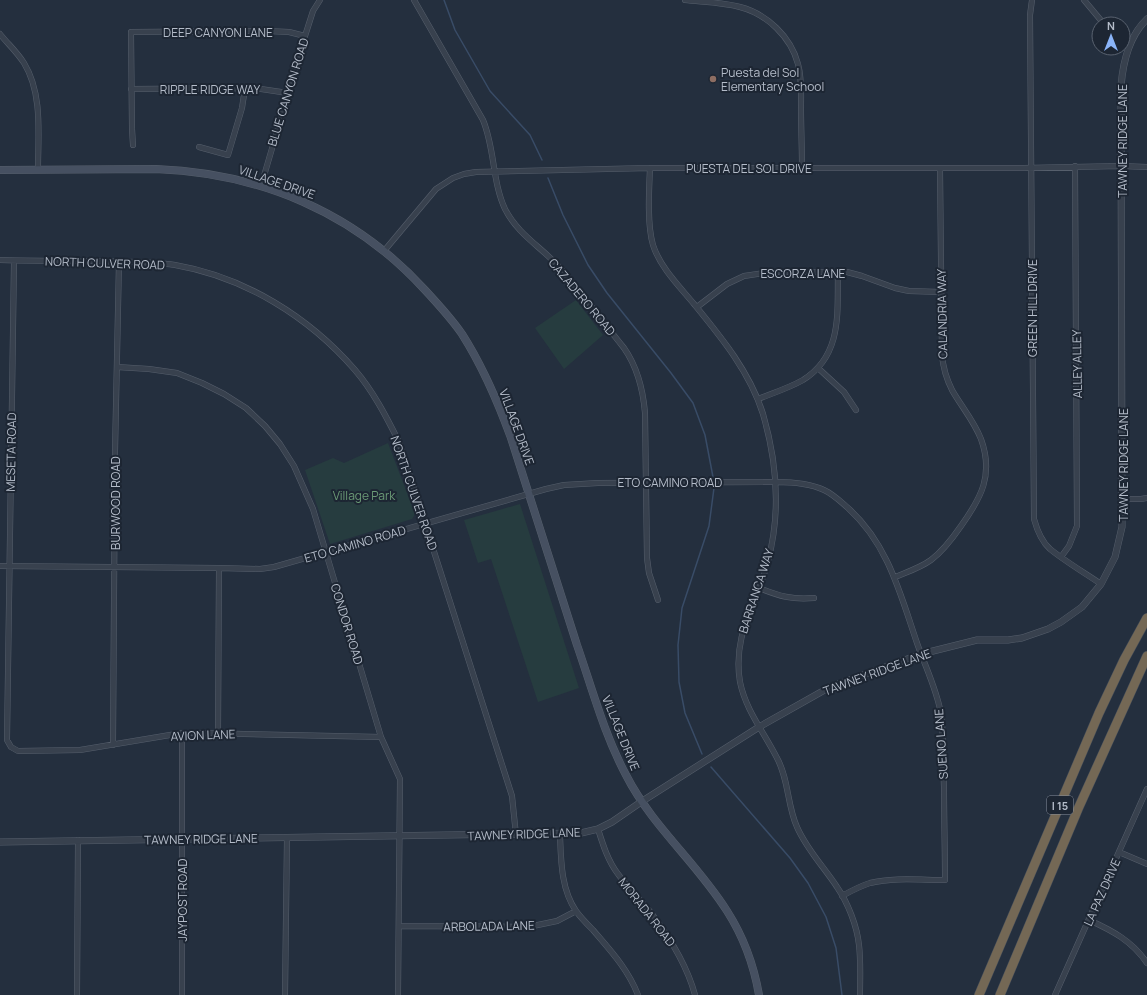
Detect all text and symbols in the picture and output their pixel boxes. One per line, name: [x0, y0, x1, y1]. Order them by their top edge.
north arrow: [1091, 16, 1131, 56]
text: N: [1107, 18, 1115, 33]
street label: DEEP CANYON LANE: [163, 24, 273, 41]
street label: BLUE CANYON ROAD: [263, 36, 313, 148]
place label: Puesta del Sol Elementary School: [721, 64, 824, 95]
marker: Puesta del Sol Elementary School: [708, 74, 718, 84]
street label: RIPPLE RIDGE WAY: [160, 81, 260, 98]
street label: TAWNEY RIDGE LANE: [1114, 84, 1131, 198]
street label: PUESTA DEL SOL DRIVE: [686, 160, 812, 177]
street label: VILLAGE DRIVE: [236, 161, 318, 203]
street label: NORTH CULVER ROAD: [45, 252, 165, 274]
street label: CAZADERO ROAD: [545, 255, 619, 339]
street label: GREEN HILL DRIVE: [1024, 259, 1041, 357]
street label: ESCORZA LANE: [761, 265, 846, 282]
street label: CALANDRIA WAY: [933, 268, 951, 359]
street label: ALLEY ALLEY: [1068, 329, 1086, 398]
street label: VILLAGE DRIVE: [495, 387, 539, 468]
street label: TAWNEY RIDGE LANE: [1115, 408, 1132, 522]
street label: MESETA ROAD: [2, 412, 20, 492]
street label: NORTH CULVER ROAD: [386, 433, 442, 553]
street label: BURWOOD ROAD: [107, 456, 124, 550]
street label: ETO CAMINO ROAD: [618, 474, 722, 491]
park label: Village Park: [333, 487, 396, 504]
street label: ETO CAMINO ROAD: [302, 521, 408, 567]
street label: BARRANCA WAY: [734, 546, 778, 636]
street label: CONDOR ROAD: [327, 581, 367, 667]
street label: TAWNEY RIDGE LANE: [821, 645, 933, 699]
street label: VILLAGE DRIVE: [598, 693, 644, 773]
street label: SUENO LANE: [930, 708, 952, 780]
street label: AVION LANE: [170, 725, 236, 745]
road number: I 15: [1047, 796, 1073, 814]
street label: TAWNEY RIDGE LANE: [467, 824, 581, 844]
street label: TAWNEY RIDGE LANE: [144, 830, 258, 848]
street label: LA PAZ DRIVE: [1079, 855, 1125, 929]
street label: JAYPOST ROAD: [174, 858, 191, 942]
street label: MORADA ROAD: [615, 874, 679, 950]
street label: ARBOLADA LANE: [443, 917, 535, 935]

